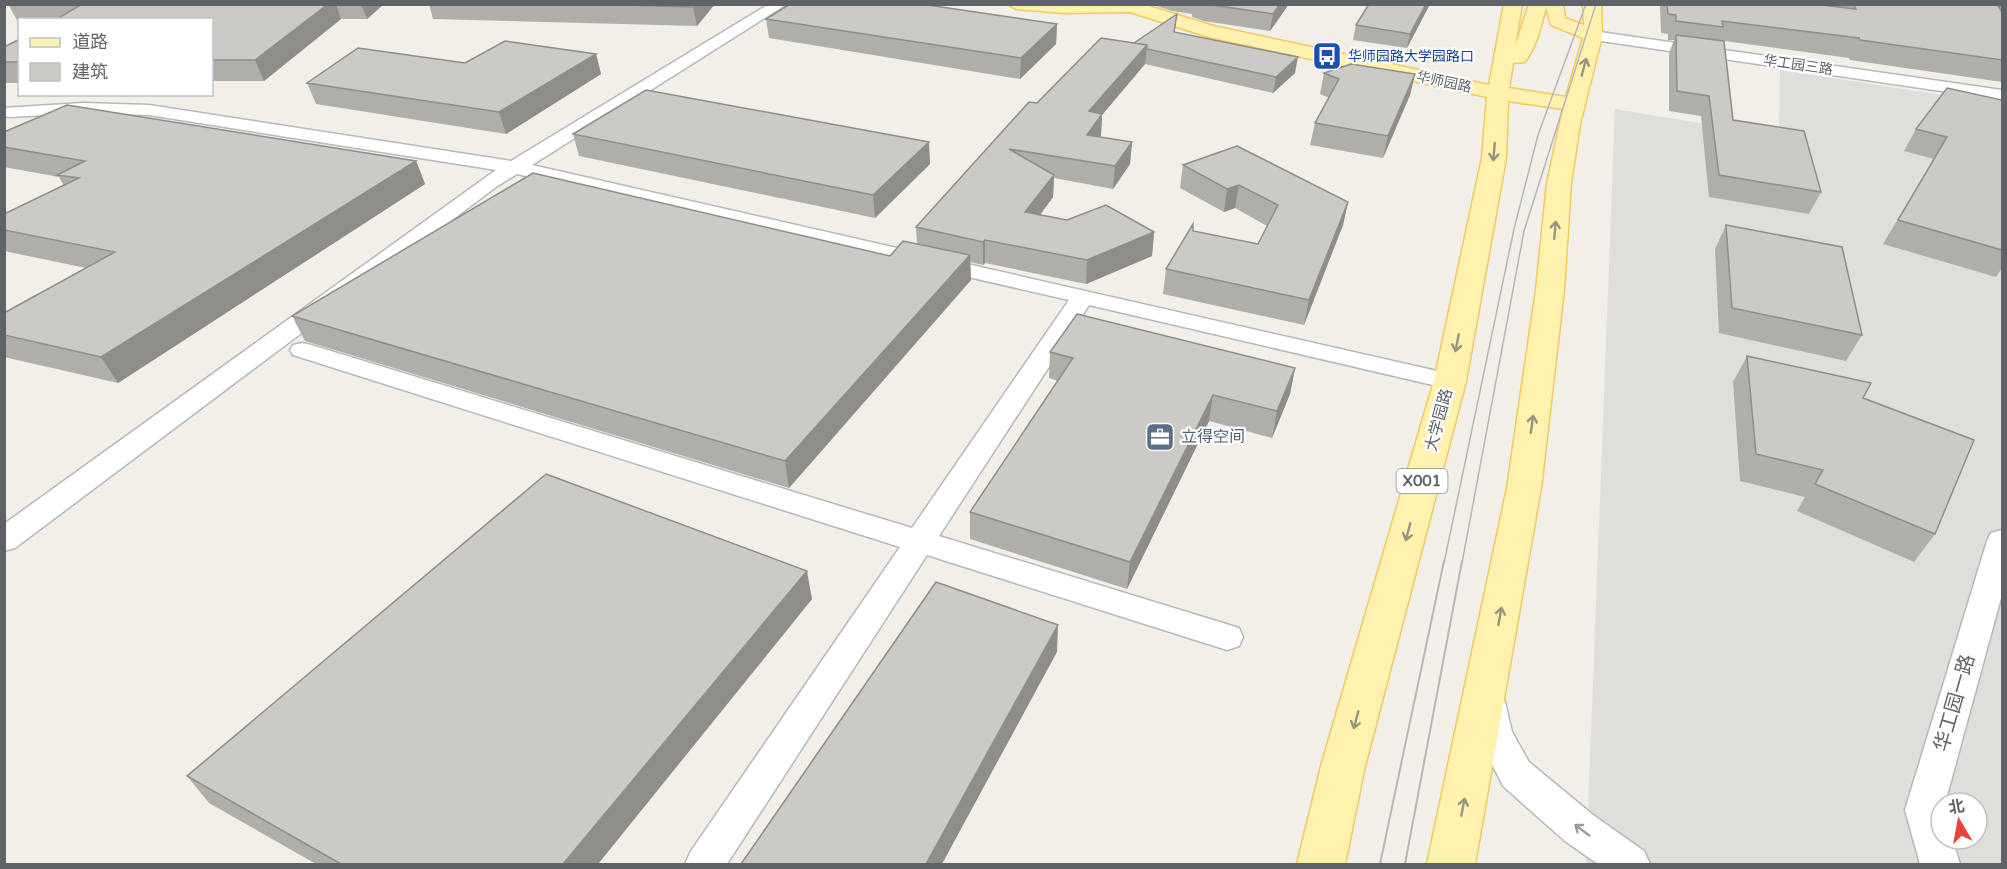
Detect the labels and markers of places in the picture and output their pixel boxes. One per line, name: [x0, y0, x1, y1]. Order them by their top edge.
bus stop icon: 华师园路大学园路口: [1311, 40, 1343, 72]
place label: 华师园路大学园路口: [1348, 48, 1474, 65]
office icon: 立得空间: [1144, 421, 1176, 453]
place label: 立得空间: [1181, 427, 1245, 447]

